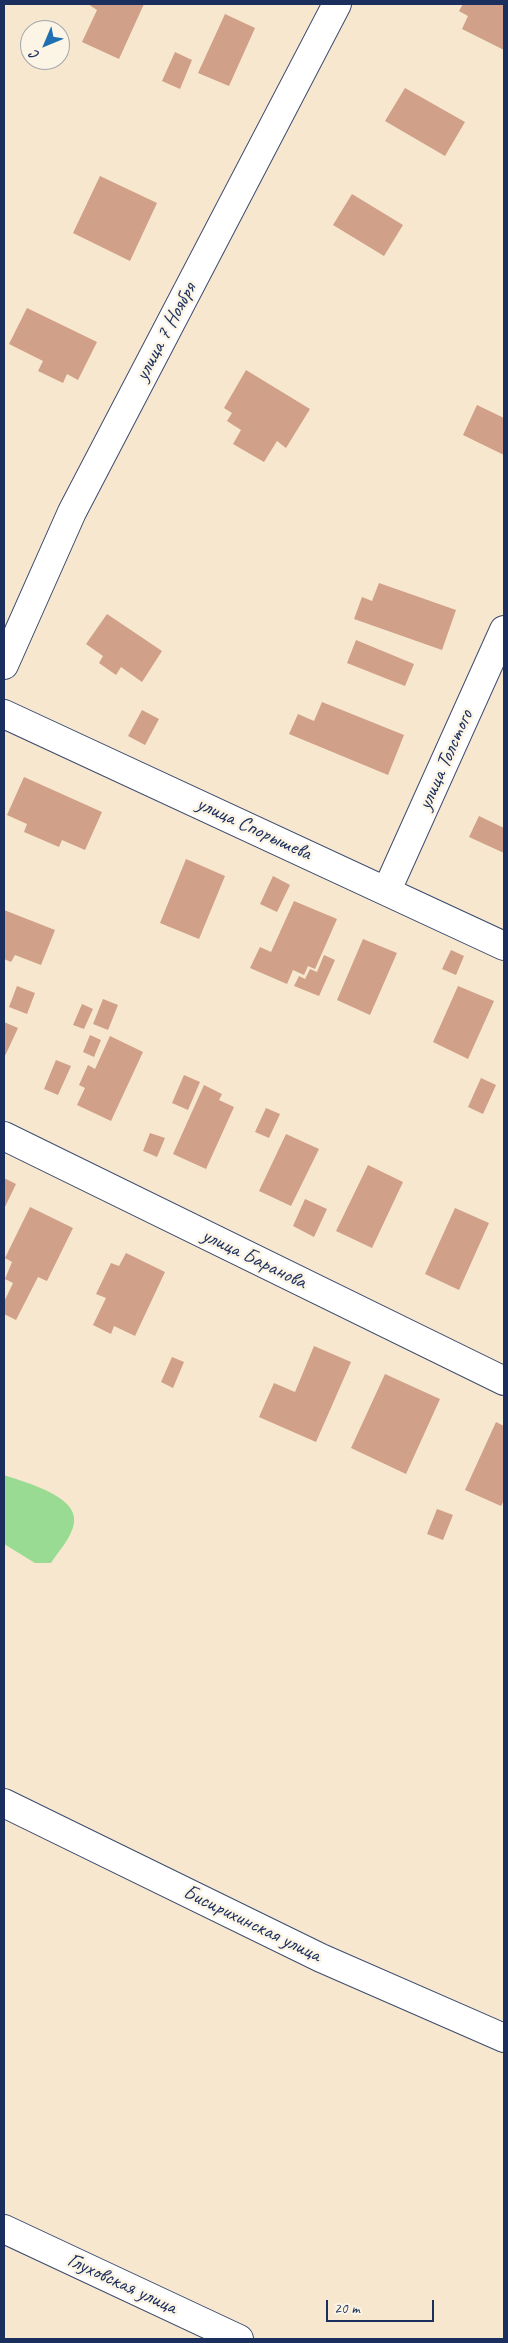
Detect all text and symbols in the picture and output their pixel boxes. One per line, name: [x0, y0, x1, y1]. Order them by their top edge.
north arrow: [20, 20, 70, 70]
text: С: [26, 47, 43, 64]
street label: улица 7 Ноября: [130, 279, 202, 385]
street label: улица Толстого: [413, 706, 479, 814]
street label: улица Спорышева: [193, 791, 315, 867]
street label: улица Баранова: [198, 1223, 310, 1295]
street label: Бисирихинская улица: [179, 1880, 325, 1968]
street label: Глуховская улица: [63, 2248, 181, 2320]
scale bar: [328, 2290, 436, 2322]
text: 20 m: [334, 2299, 360, 2318]

